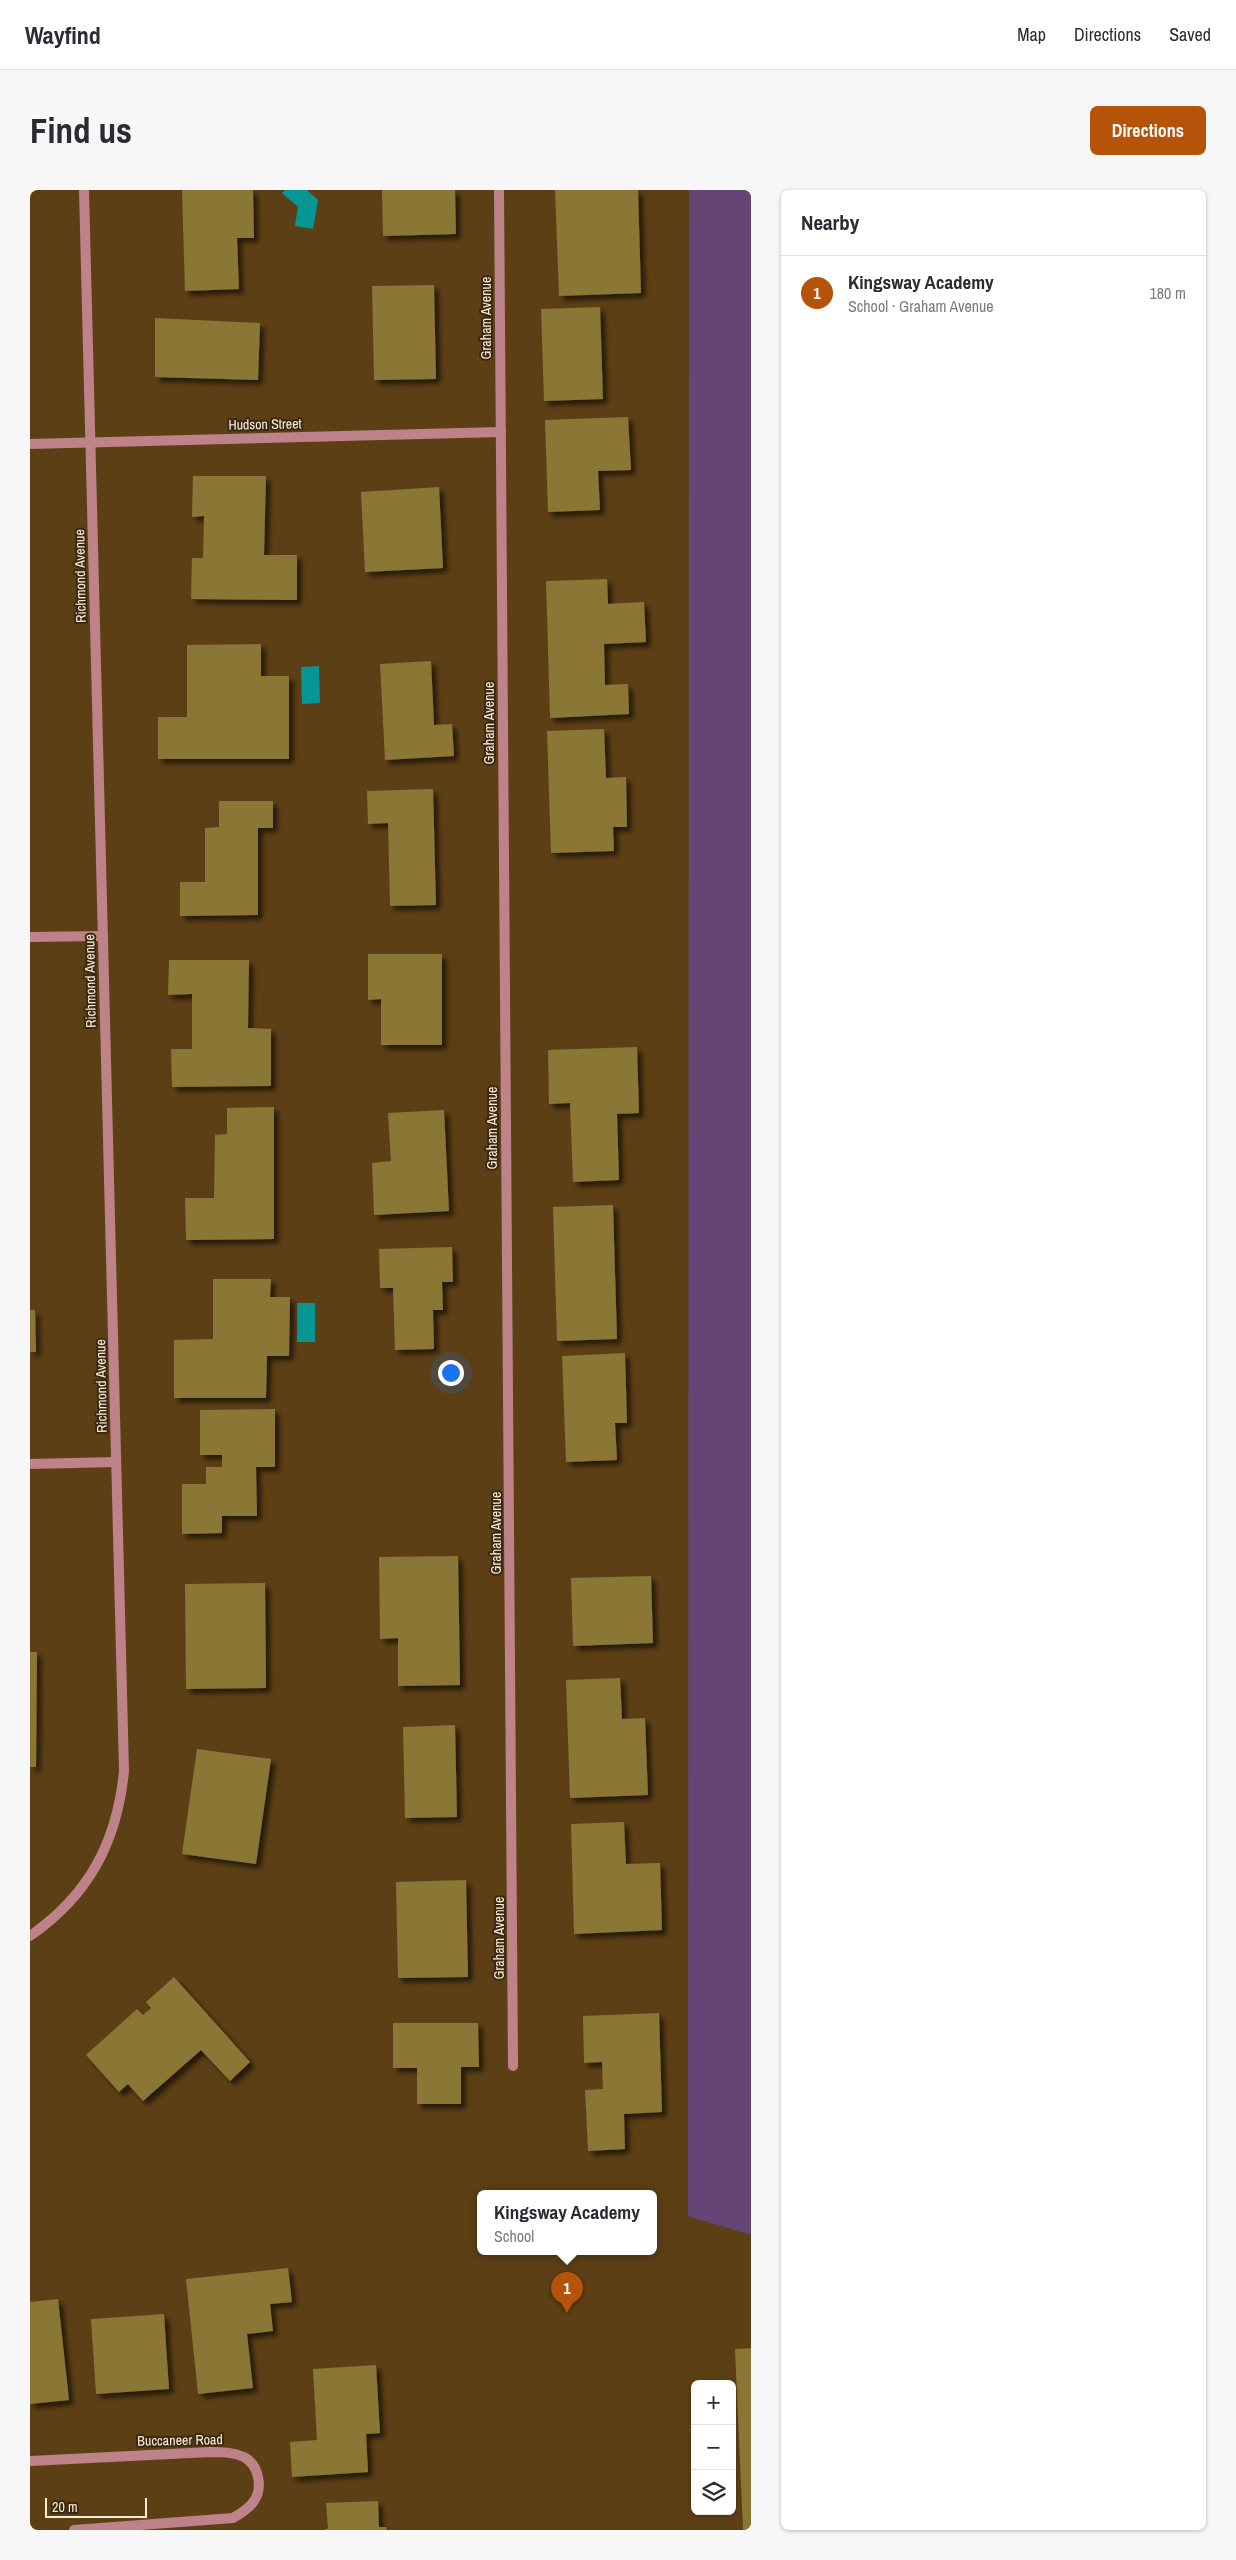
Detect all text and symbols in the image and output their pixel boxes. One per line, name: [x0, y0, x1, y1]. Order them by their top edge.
text: Wayfind: [25, 19, 101, 51]
text: Map: [1017, 22, 1046, 47]
text: Directions: [1074, 22, 1141, 47]
text: Saved: [1169, 22, 1211, 47]
button: Directions: [1090, 106, 1206, 155]
text: Find us: [30, 107, 132, 154]
text: Nearby: [801, 208, 859, 237]
text: Kingsway Academy: [848, 269, 994, 295]
street label: Graham Avenue: [477, 277, 495, 359]
text: 1: [813, 282, 821, 304]
text: 180 m: [1150, 282, 1186, 304]
text: School · Graham Avenue: [848, 295, 994, 317]
street label: Hudson Street: [228, 414, 302, 434]
street label: Richmond Avenue: [70, 529, 90, 623]
street label: Graham Avenue: [480, 682, 498, 764]
street label: Richmond Avenue: [80, 934, 100, 1028]
street label: Graham Avenue: [483, 1087, 501, 1169]
street label: Richmond Avenue: [91, 1339, 111, 1433]
your location: [438, 1360, 464, 1386]
street label: Graham Avenue: [487, 1492, 505, 1574]
street label: Graham Avenue: [490, 1897, 508, 1979]
popup: [477, 2190, 657, 2255]
text: Kingsway Academy: [494, 2199, 640, 2225]
text: School: [494, 2225, 534, 2247]
pin: 1: [551, 2272, 583, 2313]
map controls: [691, 2380, 736, 2515]
button: +: [691, 2380, 736, 2425]
button: −: [691, 2425, 736, 2470]
street label: Buccaneer Road: [137, 2430, 223, 2450]
button: layers: [691, 2470, 736, 2515]
scale bar: [45, 2495, 148, 2518]
text: 20 m: [52, 2498, 78, 2516]

